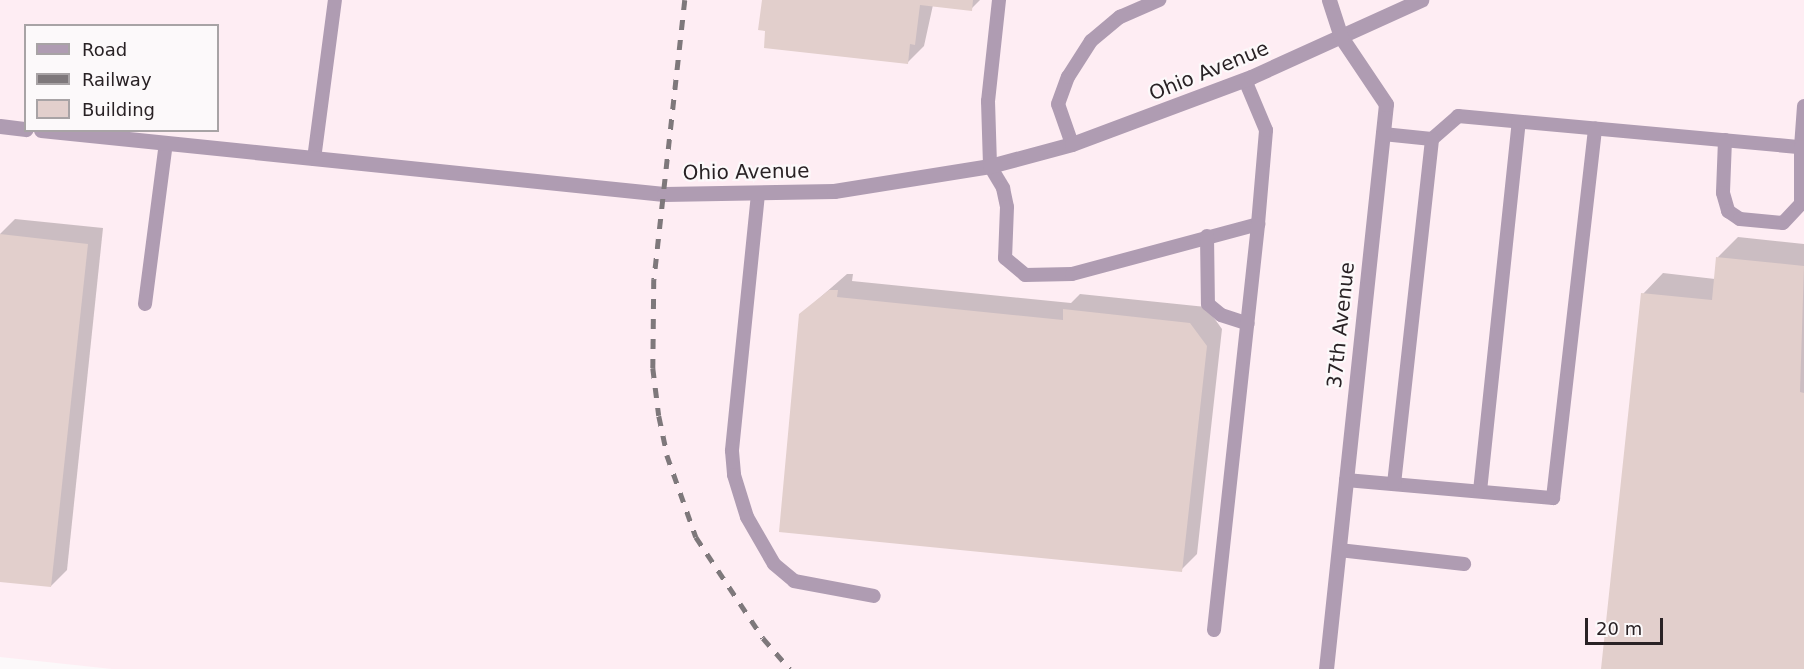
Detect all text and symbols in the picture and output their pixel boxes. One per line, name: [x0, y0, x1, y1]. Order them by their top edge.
legend: [24, 24, 219, 132]
street label: Ohio Avenue: [1146, 36, 1272, 106]
text: Road: [82, 39, 127, 60]
text: Railway: [82, 69, 152, 90]
text: Building: [82, 99, 155, 120]
street label: Ohio Avenue: [682, 159, 810, 185]
street label: 37th Avenue: [1322, 261, 1360, 389]
scale bar: [1588, 606, 1666, 644]
text: 20 m: [1596, 618, 1642, 639]

